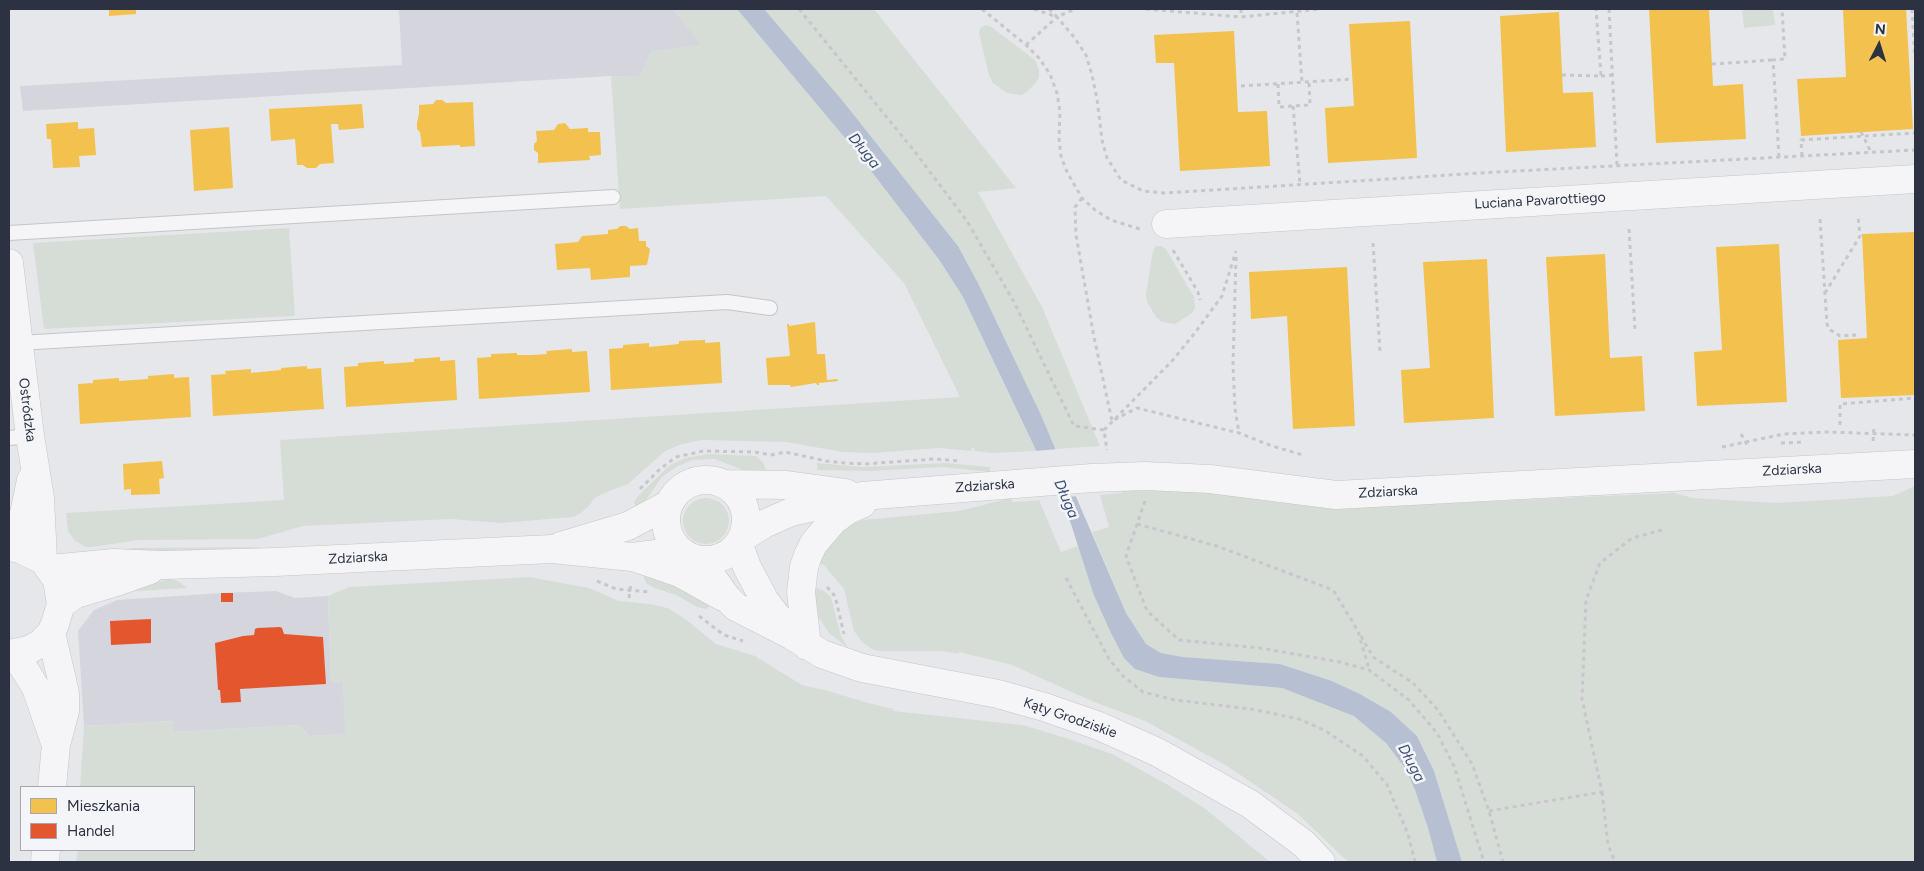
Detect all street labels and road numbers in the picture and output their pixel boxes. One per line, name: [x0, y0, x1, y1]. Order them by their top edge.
street label: Luciana Pavarottiego: [1474, 189, 1606, 213]
street label: Ostródzka: [15, 377, 39, 443]
street label: Zdziarska: [1762, 460, 1822, 480]
street label: Zdziarska: [955, 476, 1015, 496]
street label: Zdziarska: [1358, 482, 1418, 502]
street label: Zdziarska: [328, 548, 388, 568]
street label: Kąty Grodziskie: [1021, 694, 1119, 742]

